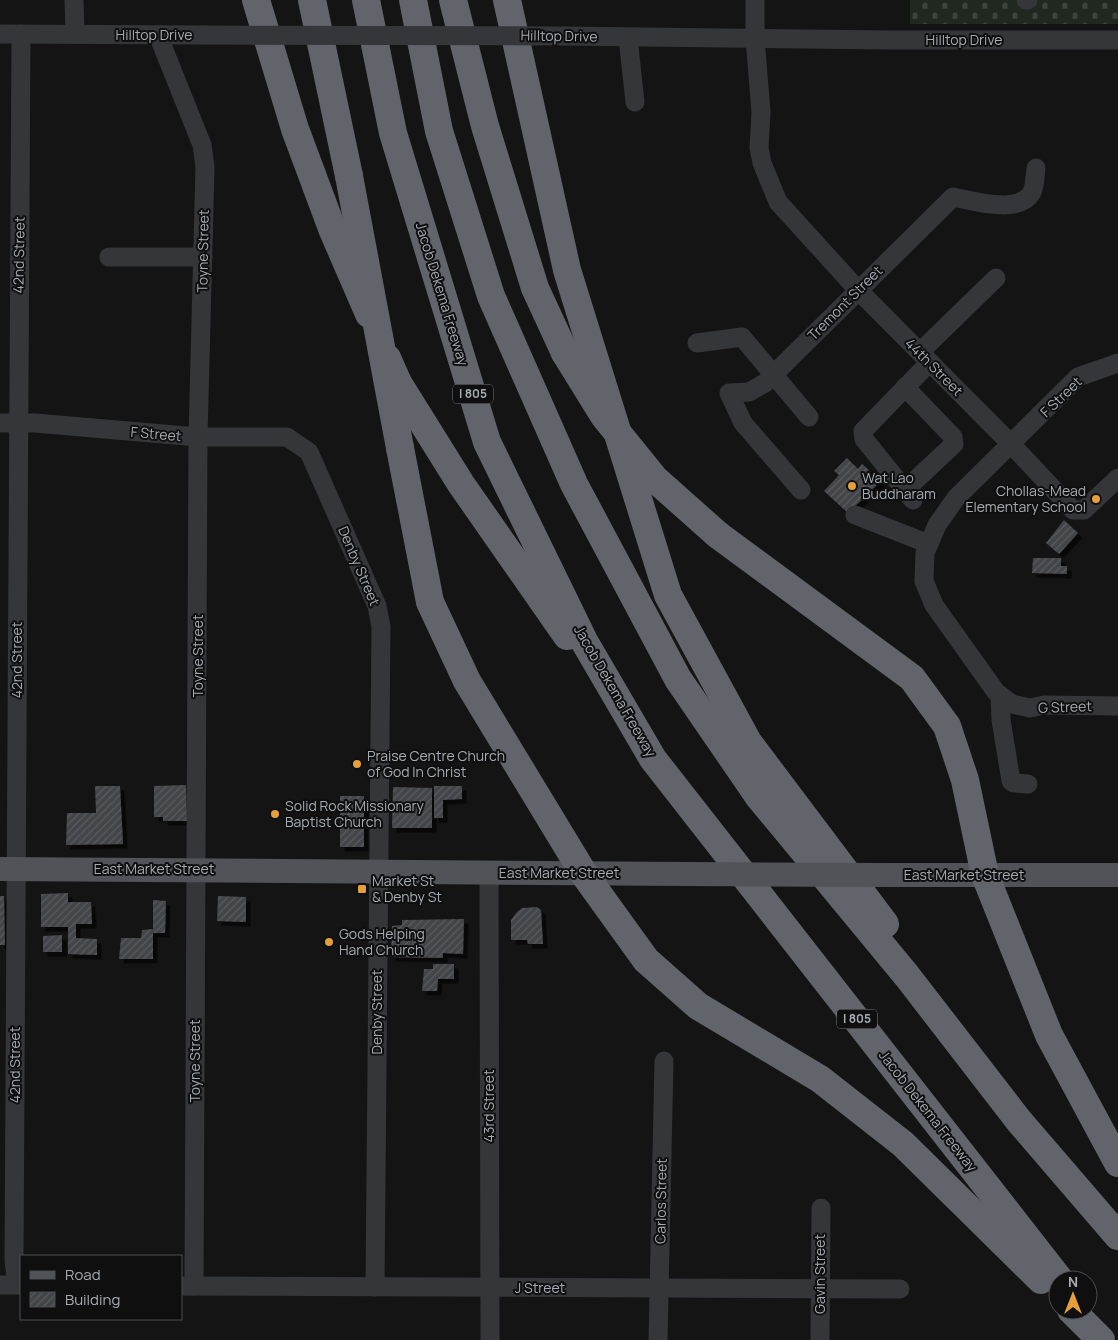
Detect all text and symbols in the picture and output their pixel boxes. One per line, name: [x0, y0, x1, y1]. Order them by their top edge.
street label: Hilltop Drive: [116, 25, 192, 44]
street label: Hilltop Drive: [520, 25, 598, 46]
street label: Hilltop Drive: [926, 30, 1002, 49]
street label: Toyne Street: [192, 209, 213, 293]
street label: 42nd Street: [8, 216, 29, 294]
street label: Jacob Dekema Freeway: [412, 220, 474, 369]
street label: Tremont Street: [803, 261, 886, 344]
street label: 44th Street: [901, 334, 968, 400]
street label: F Street: [1036, 372, 1086, 421]
road number: I 805: [453, 384, 493, 404]
street label: F Street: [130, 422, 183, 445]
place label: Wat Lao Buddharam: [862, 468, 936, 503]
marker: Wat Lao Buddharam: [846, 480, 858, 492]
place label: Chollas-Mead Elementary School: [966, 481, 1086, 516]
marker: Chollas-Mead Elementary School: [1090, 493, 1102, 505]
street label: Denby Street: [334, 523, 385, 609]
street label: Toyne Street: [188, 614, 207, 698]
street label: 42nd Street: [7, 621, 26, 698]
street label: Jacob Dekema Freeway: [570, 621, 661, 761]
street label: G Street: [1038, 696, 1093, 717]
place label: Praise Centre Church of God In Christ: [367, 746, 505, 781]
marker: Praise Centre Church of God In Christ: [351, 758, 363, 770]
place label: Solid Rock Missionary Baptist Church: [285, 796, 424, 831]
marker: Solid Rock Missionary Baptist Church: [269, 808, 281, 820]
street label: East Market Street: [94, 859, 215, 878]
street label: East Market Street: [499, 863, 620, 882]
street label: East Market Street: [904, 865, 1025, 884]
place label: Market St & Denby St: [372, 871, 442, 906]
marker: Market St & Denby St: [356, 883, 368, 895]
place label: Gods Helping Hand Church: [339, 924, 425, 959]
marker: Gods Helping Hand Church: [323, 936, 335, 948]
street label: Denby Street: [367, 969, 386, 1054]
road number: I 805: [837, 1010, 877, 1028]
street label: Toyne Street: [185, 1019, 204, 1103]
street label: 42nd Street: [5, 1026, 24, 1103]
street label: Jacob Dekema Freeway: [875, 1046, 982, 1176]
street label: 43rd Street: [479, 1069, 498, 1143]
street label: Carlos Street: [650, 1158, 671, 1244]
street label: Gavin Street: [810, 1234, 829, 1314]
legend: [20, 1255, 182, 1320]
text: Road: [65, 1264, 101, 1285]
north arrow: [1048, 1270, 1098, 1320]
text: N: [1068, 1272, 1078, 1291]
street label: J Street: [515, 1278, 566, 1297]
text: Building: [65, 1289, 120, 1310]

